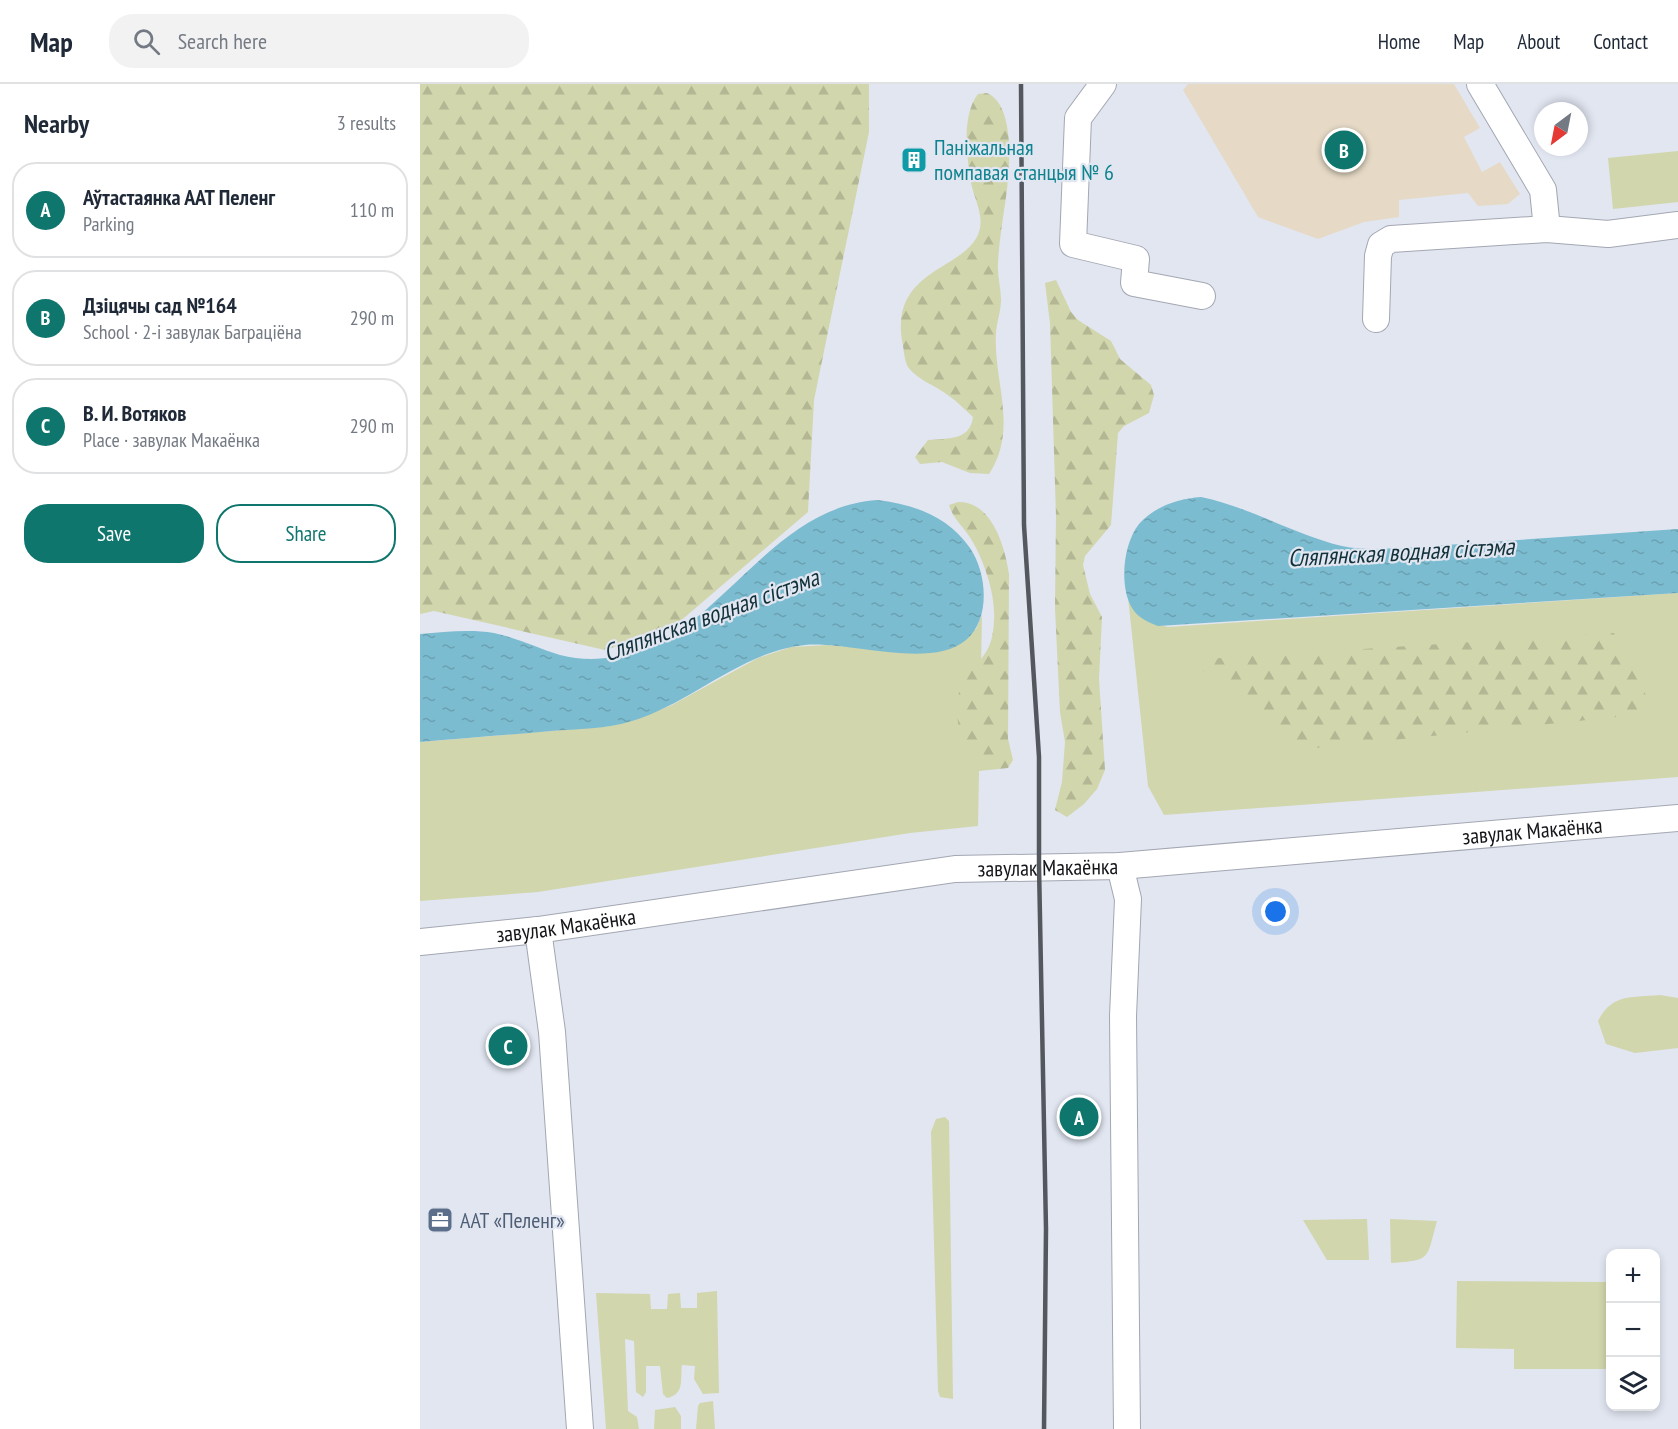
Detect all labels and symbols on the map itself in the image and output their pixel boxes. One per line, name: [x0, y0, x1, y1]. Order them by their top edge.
north arrow: [1534, 102, 1588, 156]
pin: B: [1324, 128, 1364, 172]
place label: Паніжальная помпавая станцыя № 6: [934, 133, 1114, 186]
building icon: Паніжальная помпавая станцыя № 6: [899, 145, 929, 175]
water label: Сляпянская водная сістэма: [1287, 531, 1516, 573]
water label: Сляпянская водная сістэма: [599, 561, 824, 668]
street label: завулак Макаёнка: [1461, 811, 1604, 850]
street label: завулак Макаёнка: [977, 852, 1118, 883]
your location: [1261, 897, 1290, 926]
street label: завулак Макаёнка: [495, 902, 638, 948]
pin: C: [488, 1024, 527, 1068]
pin: A: [1060, 1094, 1098, 1140]
office icon: ААТ «Пеленг»: [425, 1205, 455, 1235]
place label: ААТ «Пеленг»: [460, 1206, 565, 1234]

